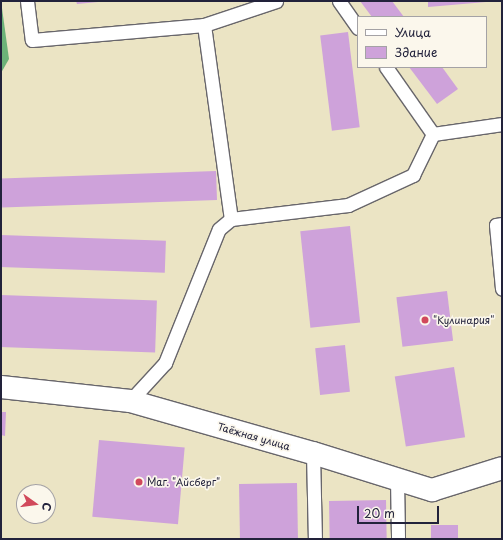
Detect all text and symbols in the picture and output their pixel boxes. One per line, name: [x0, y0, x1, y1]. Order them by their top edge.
legend: [357, 16, 487, 68]
text: Улица: [395, 23, 431, 41]
text: Здание: [395, 43, 437, 61]
place label: "Кулинария": [433, 314, 494, 326]
marker: "Кулинария": [420, 315, 430, 325]
street label: Таёжная улица: [216, 420, 292, 452]
place label: Маг. "Айсберг": [147, 476, 221, 488]
marker: Маг. "Айсберг": [134, 477, 144, 487]
north arrow: [16, 484, 56, 524]
scale bar: [359, 498, 441, 524]
text: С: [38, 501, 56, 513]
text: 20 m: [364, 504, 395, 522]

